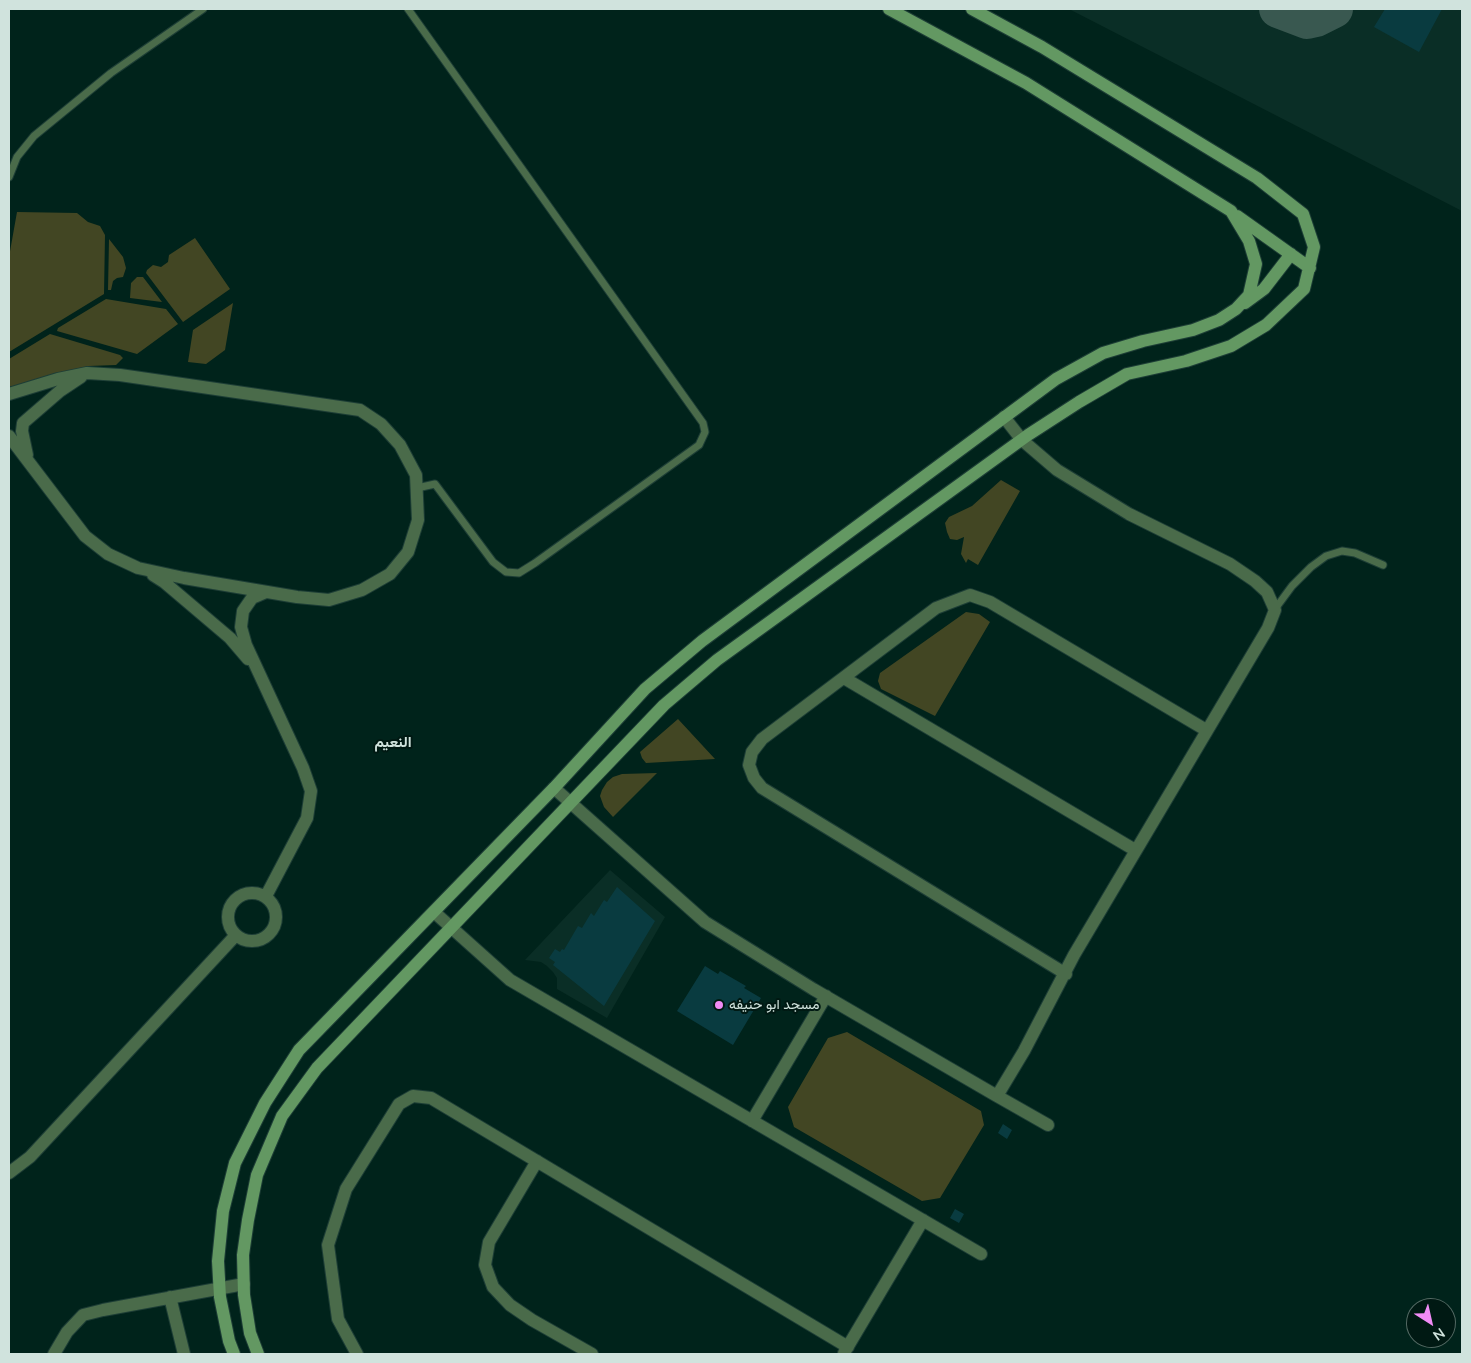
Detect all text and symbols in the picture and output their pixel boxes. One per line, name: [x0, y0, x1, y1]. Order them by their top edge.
district label: النعيم: [374, 733, 412, 751]
place label: مسجد ابو حنيفه: [729, 997, 820, 1013]
marker: مسجد ابو حنيفه: [713, 999, 725, 1011]
north arrow: [1406, 1298, 1456, 1348]
text: N: [1430, 1324, 1449, 1345]

